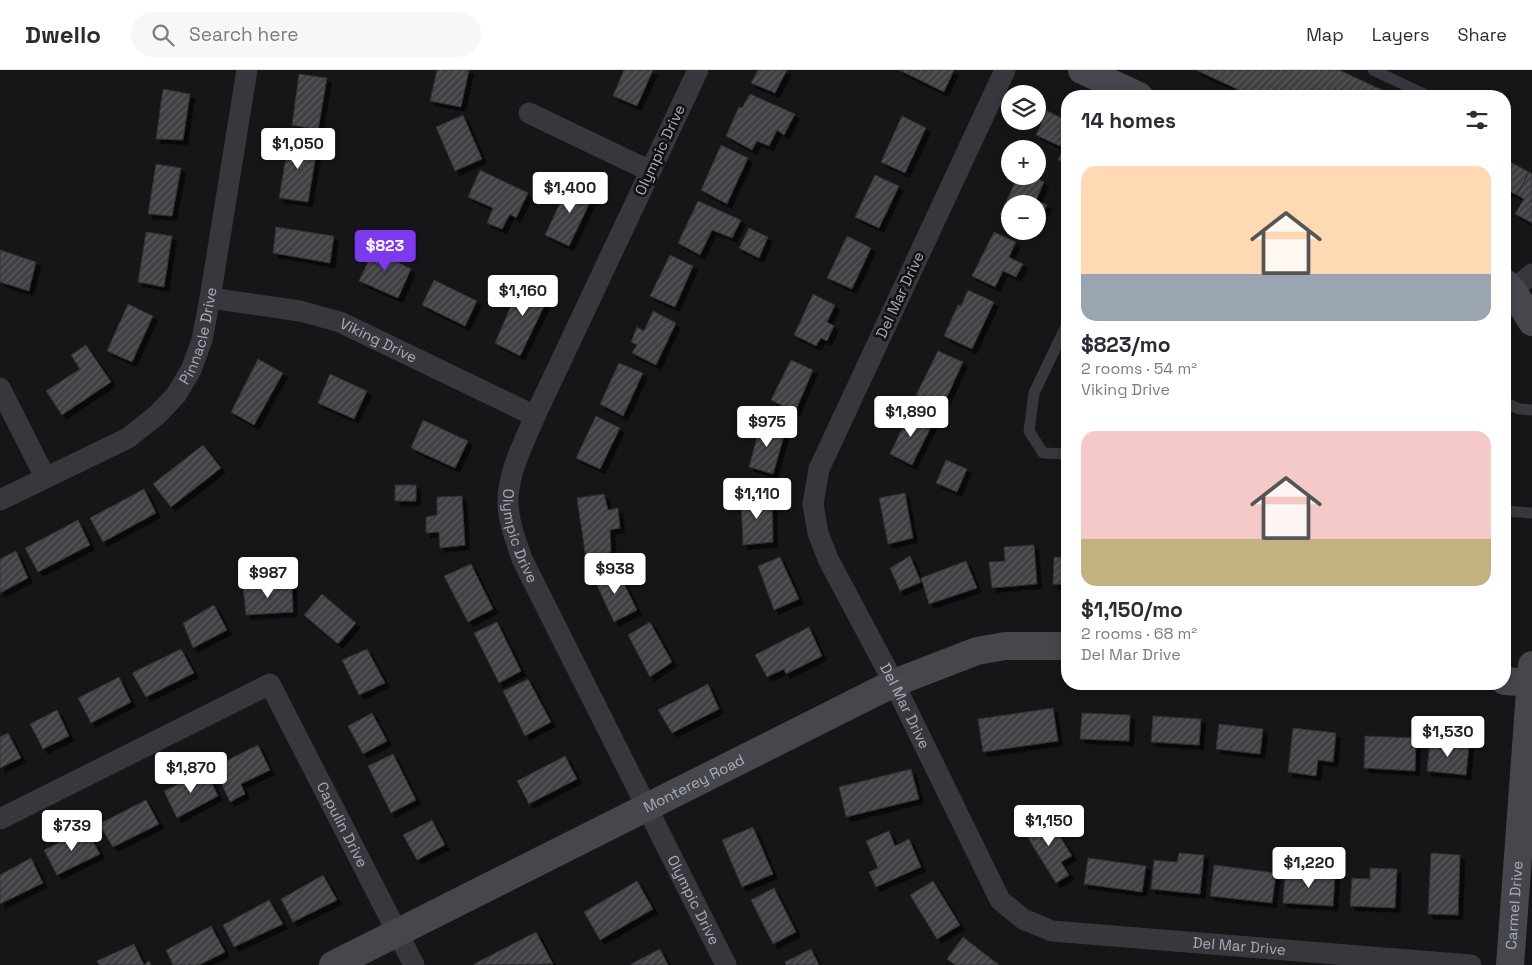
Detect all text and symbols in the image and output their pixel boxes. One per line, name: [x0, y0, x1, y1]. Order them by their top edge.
search box: [131, 12, 481, 57]
text: Dwello: [25, 19, 101, 50]
icon: search: [149, 21, 177, 49]
text: Search here: [189, 22, 299, 47]
text: Map: [1306, 23, 1344, 46]
text: Layers: [1372, 23, 1429, 46]
text: Share: [1457, 23, 1507, 46]
map controls: [1001, 85, 1046, 240]
button: layers: [1001, 85, 1046, 130]
street label: Olympic Drive: [630, 101, 689, 198]
icon: filters: [1463, 106, 1491, 134]
text: 14 homes: [1081, 107, 1176, 134]
pin: $1,050: [257, 128, 339, 170]
text: $1,050: [272, 133, 324, 154]
button: +: [1001, 140, 1046, 185]
pin: $1,400: [529, 172, 611, 214]
text: $1,400: [544, 177, 596, 198]
button: −: [1001, 195, 1046, 240]
icon: home: [1241, 198, 1331, 288]
pin: $823: [355, 230, 415, 272]
text: $823: [366, 235, 404, 256]
street label: Del Mar Drive: [871, 248, 928, 341]
pin: $1,160: [482, 274, 564, 317]
text: $1,160: [499, 280, 547, 301]
street label: Pinnacle Drive: [174, 286, 221, 388]
street label: Viking Drive: [337, 313, 420, 367]
text: $823/mo: [1081, 331, 1171, 358]
text: 2 rooms · 54 m²: [1081, 358, 1197, 379]
text: Viking Drive: [1081, 379, 1170, 400]
pin: $1,890: [870, 396, 952, 438]
text: $1,890: [885, 401, 937, 422]
pin: $975: [737, 406, 797, 448]
text: $975: [748, 411, 786, 432]
icon: home: [1241, 463, 1331, 553]
pin: $1,110: [716, 478, 798, 520]
text: $1,110: [734, 483, 780, 504]
street label: Olympic Drive: [499, 488, 543, 586]
pin: $938: [585, 552, 645, 595]
pin: $987: [238, 556, 298, 599]
text: $938: [596, 558, 634, 579]
text: $987: [249, 562, 287, 583]
text: $1,150/mo: [1081, 596, 1183, 623]
text: 2 rooms · 68 m²: [1081, 623, 1197, 644]
text: Del Mar Drive: [1081, 644, 1181, 665]
street label: Del Mar Drive: [876, 660, 935, 752]
pin: $1,530: [1407, 716, 1489, 758]
text: $1,530: [1422, 721, 1474, 742]
street label: Monterey Road: [640, 750, 748, 817]
pin: $1,870: [150, 752, 232, 794]
text: $1,870: [166, 757, 216, 778]
street label: Capulin Drive: [313, 779, 372, 871]
pin: $1,150: [1008, 804, 1090, 847]
pin: $739: [42, 810, 102, 852]
text: $1,150: [1025, 810, 1073, 831]
text: $739: [53, 815, 91, 836]
pin: $1,220: [1268, 846, 1350, 889]
street label: Olympic Drive: [663, 852, 724, 948]
text: $1,220: [1283, 852, 1335, 873]
street label: Carmel Drive: [1501, 860, 1527, 950]
street label: Del Mar Drive: [1192, 932, 1287, 959]

